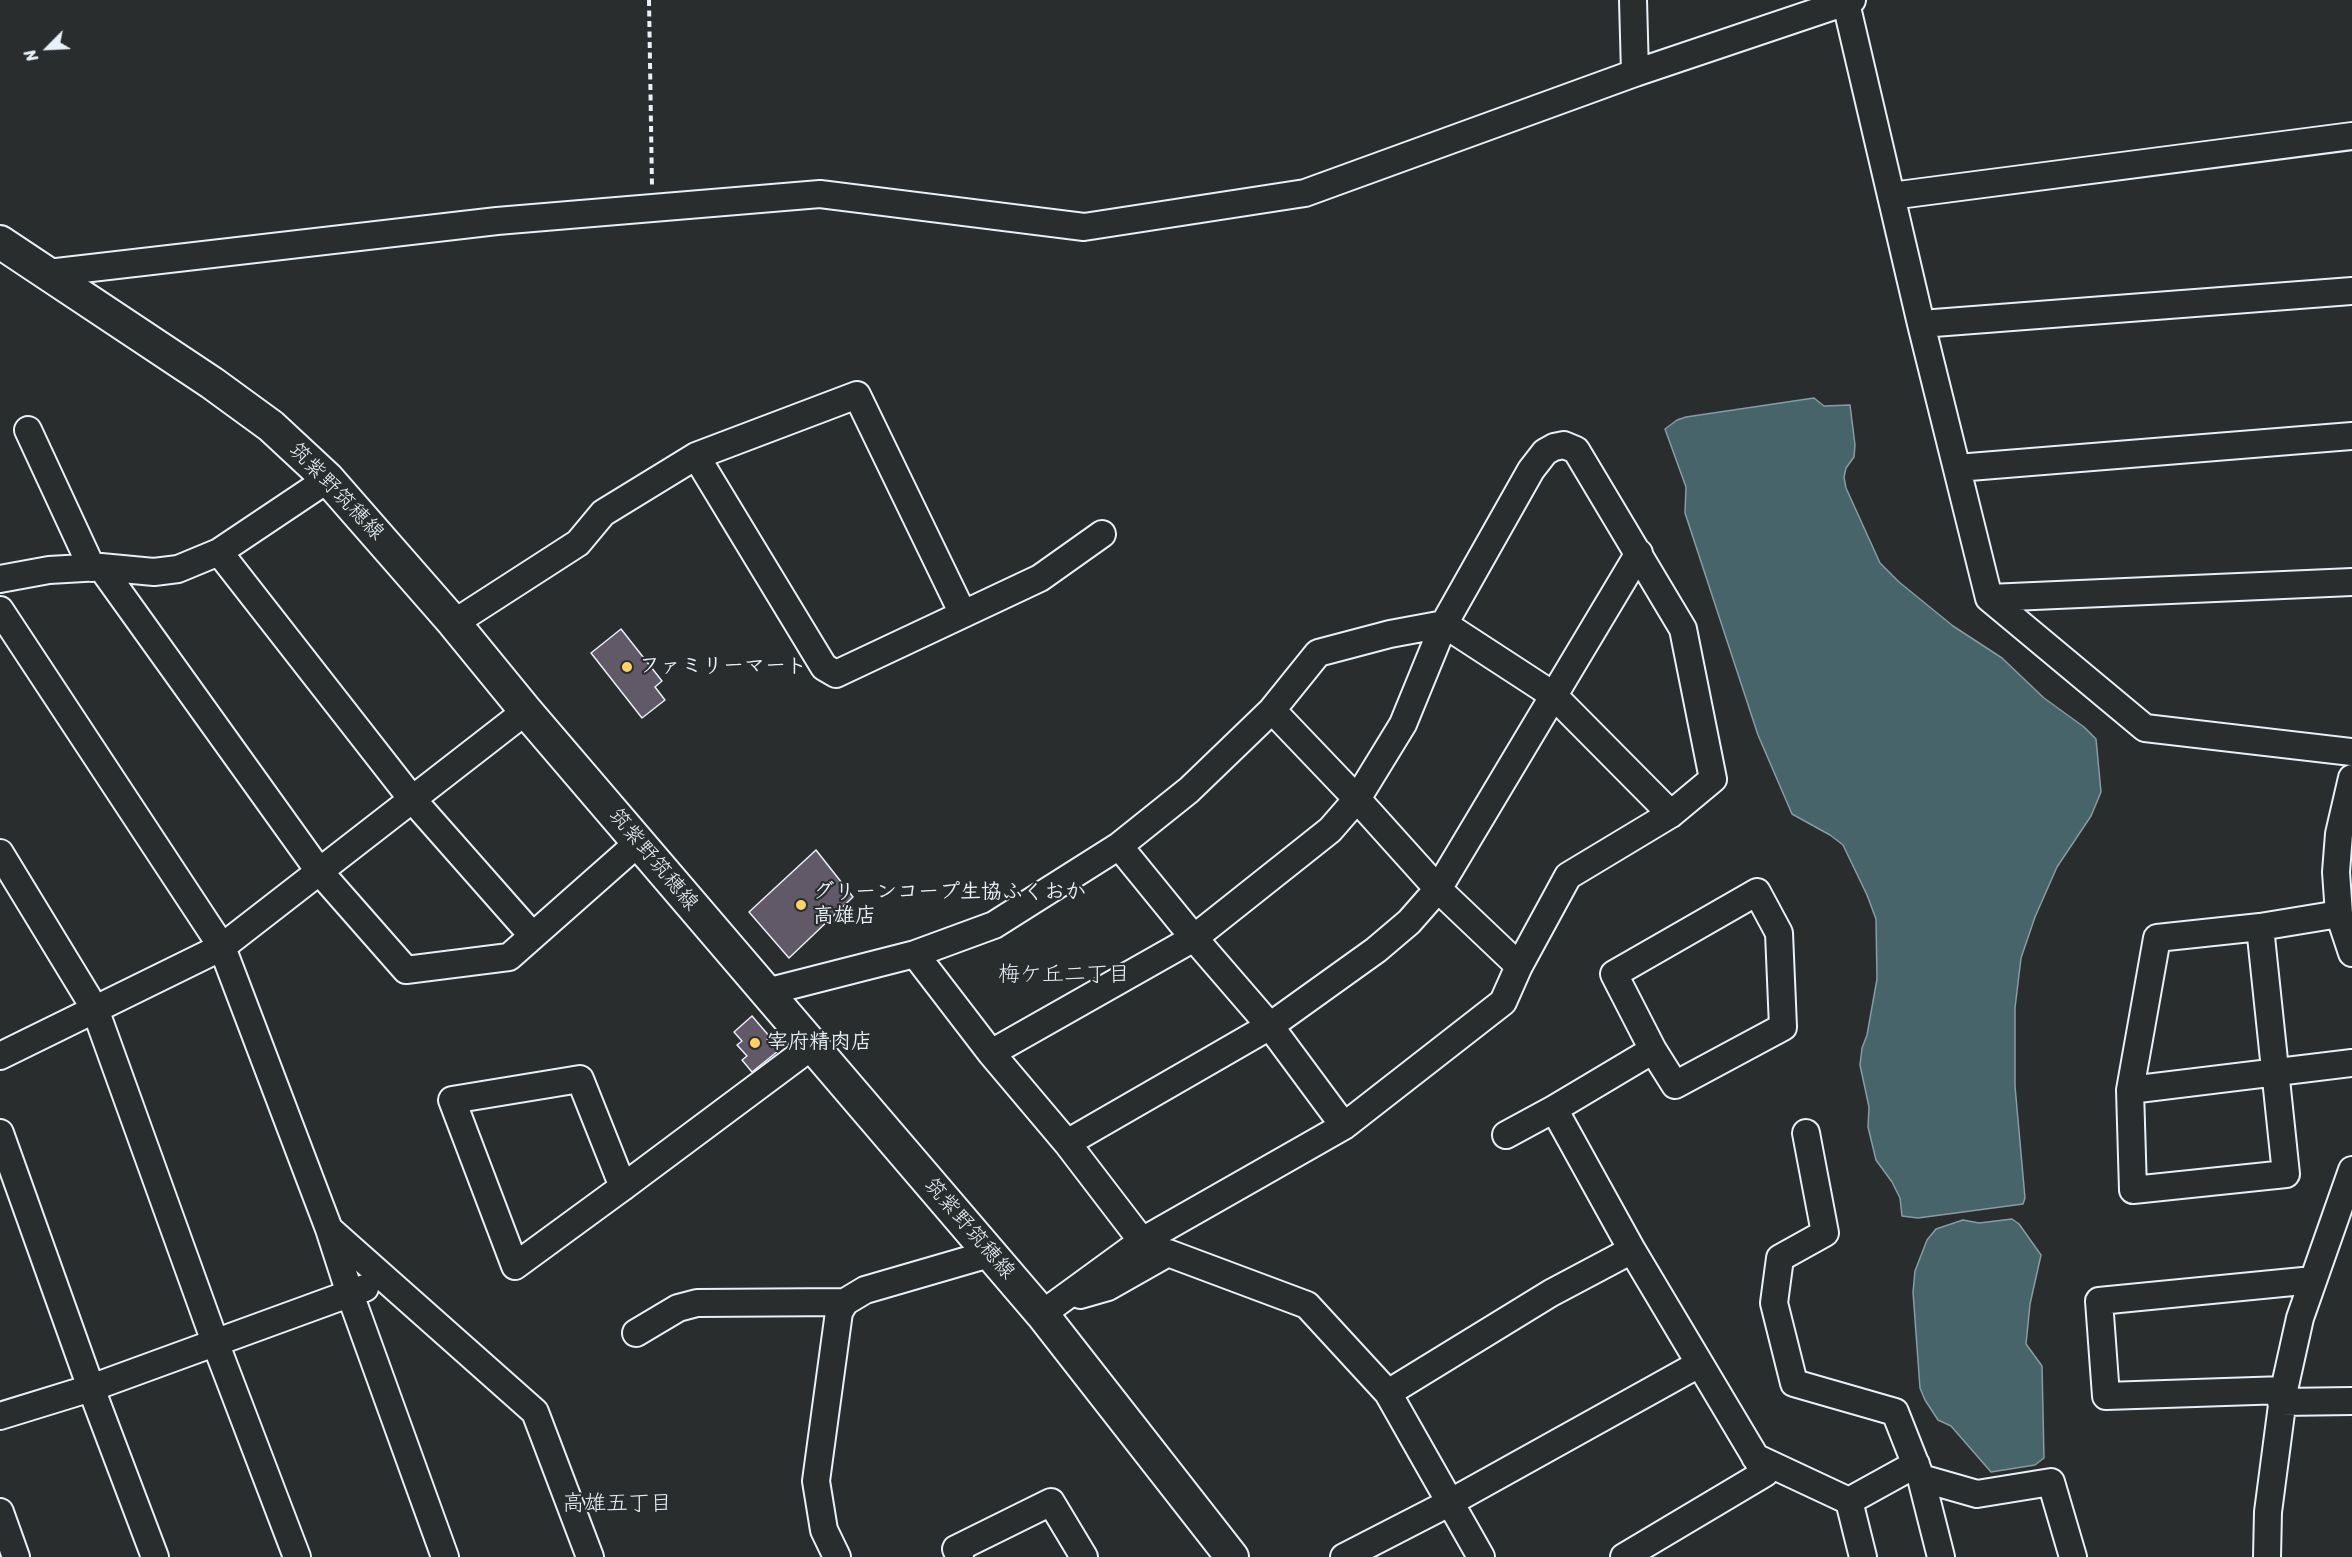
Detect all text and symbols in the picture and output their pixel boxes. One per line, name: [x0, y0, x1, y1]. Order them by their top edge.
north arrow: [18, 18, 78, 78]
text: N: [16, 45, 47, 66]
street label: 筑紫野筑穂線: [283, 438, 389, 546]
place label: ファミリーマート: [639, 654, 807, 680]
marker: ファミリーマート: [620, 660, 634, 674]
street label: 筑紫野筑穂線: [603, 804, 703, 916]
place label: グリーンコープ生協ふくおか 高雄店: [813, 880, 1086, 930]
marker: グリーンコープ生協ふくおか 高雄店: [794, 898, 808, 912]
district label: 梅ケ丘二丁目: [998, 962, 1130, 988]
place label: 宰府精肉店: [767, 1030, 872, 1056]
marker: 宰府精肉店: [748, 1036, 762, 1050]
street label: 筑紫野筑穂線: [918, 1173, 1020, 1285]
district label: 高雄五丁目: [562, 1491, 672, 1517]

